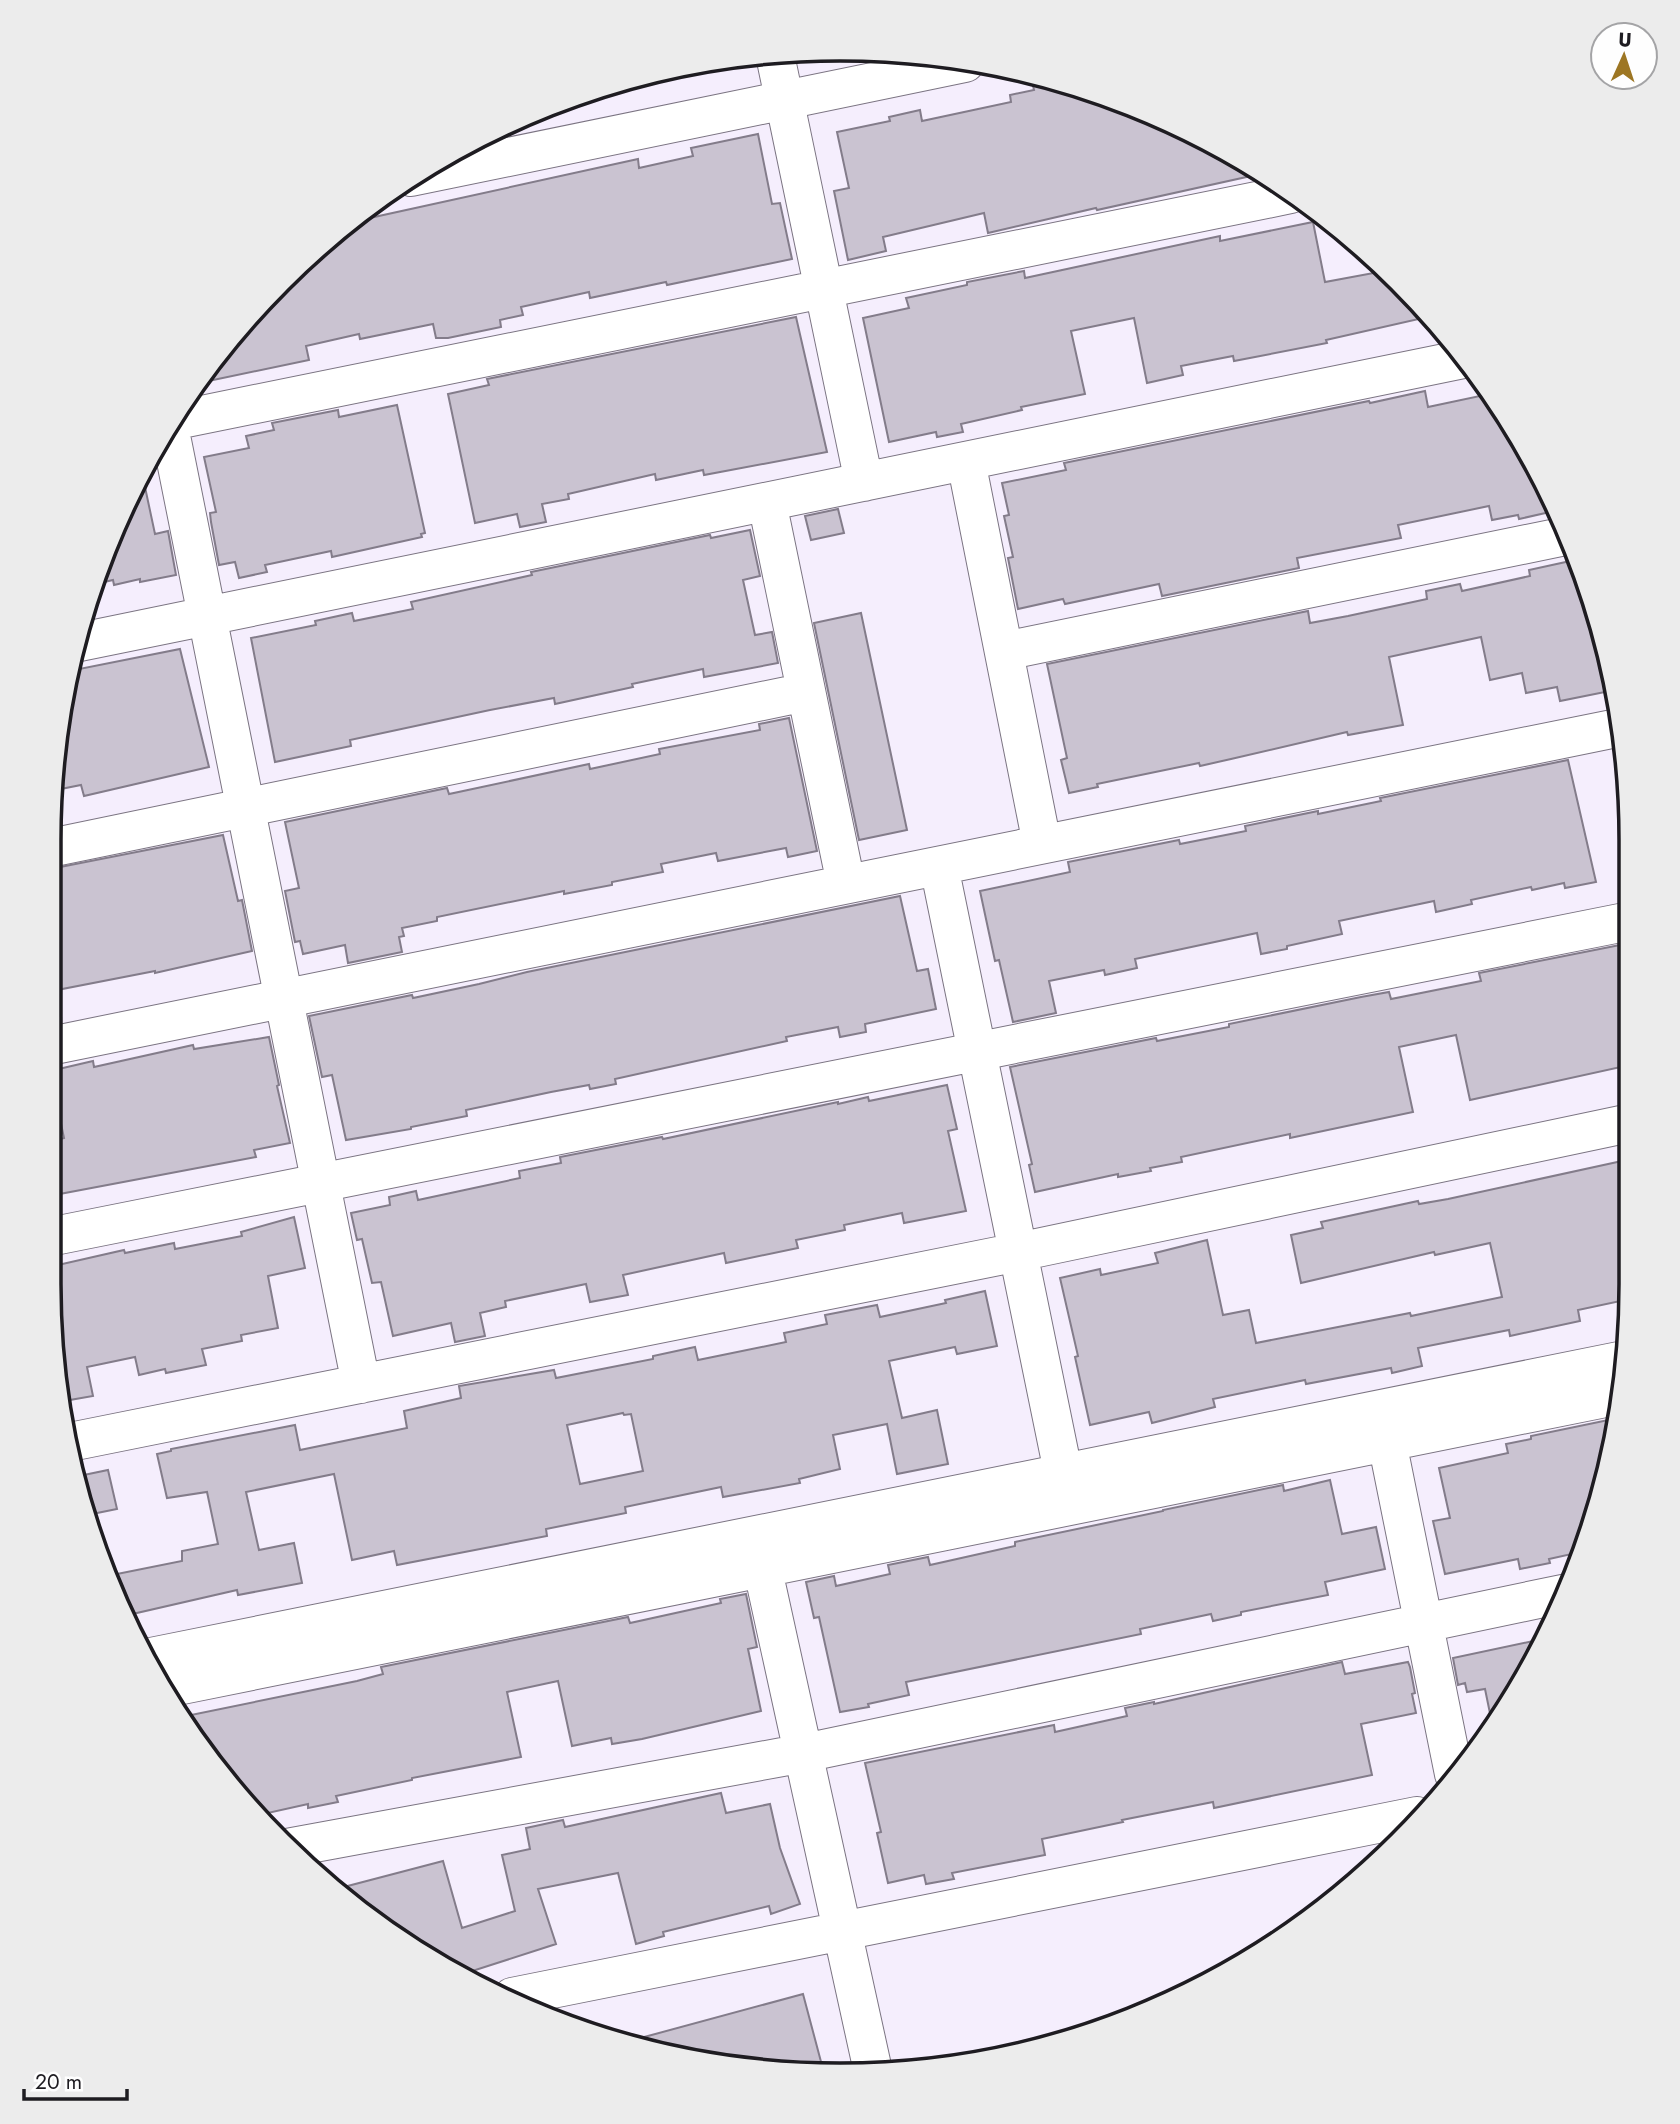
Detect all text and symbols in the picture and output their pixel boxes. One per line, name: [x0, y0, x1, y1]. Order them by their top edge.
north arrow: [1589, 21, 1659, 91]
text: U: [1618, 26, 1632, 53]
scale bar: [24, 2058, 128, 2102]
text: 20 m: [35, 2067, 82, 2097]

